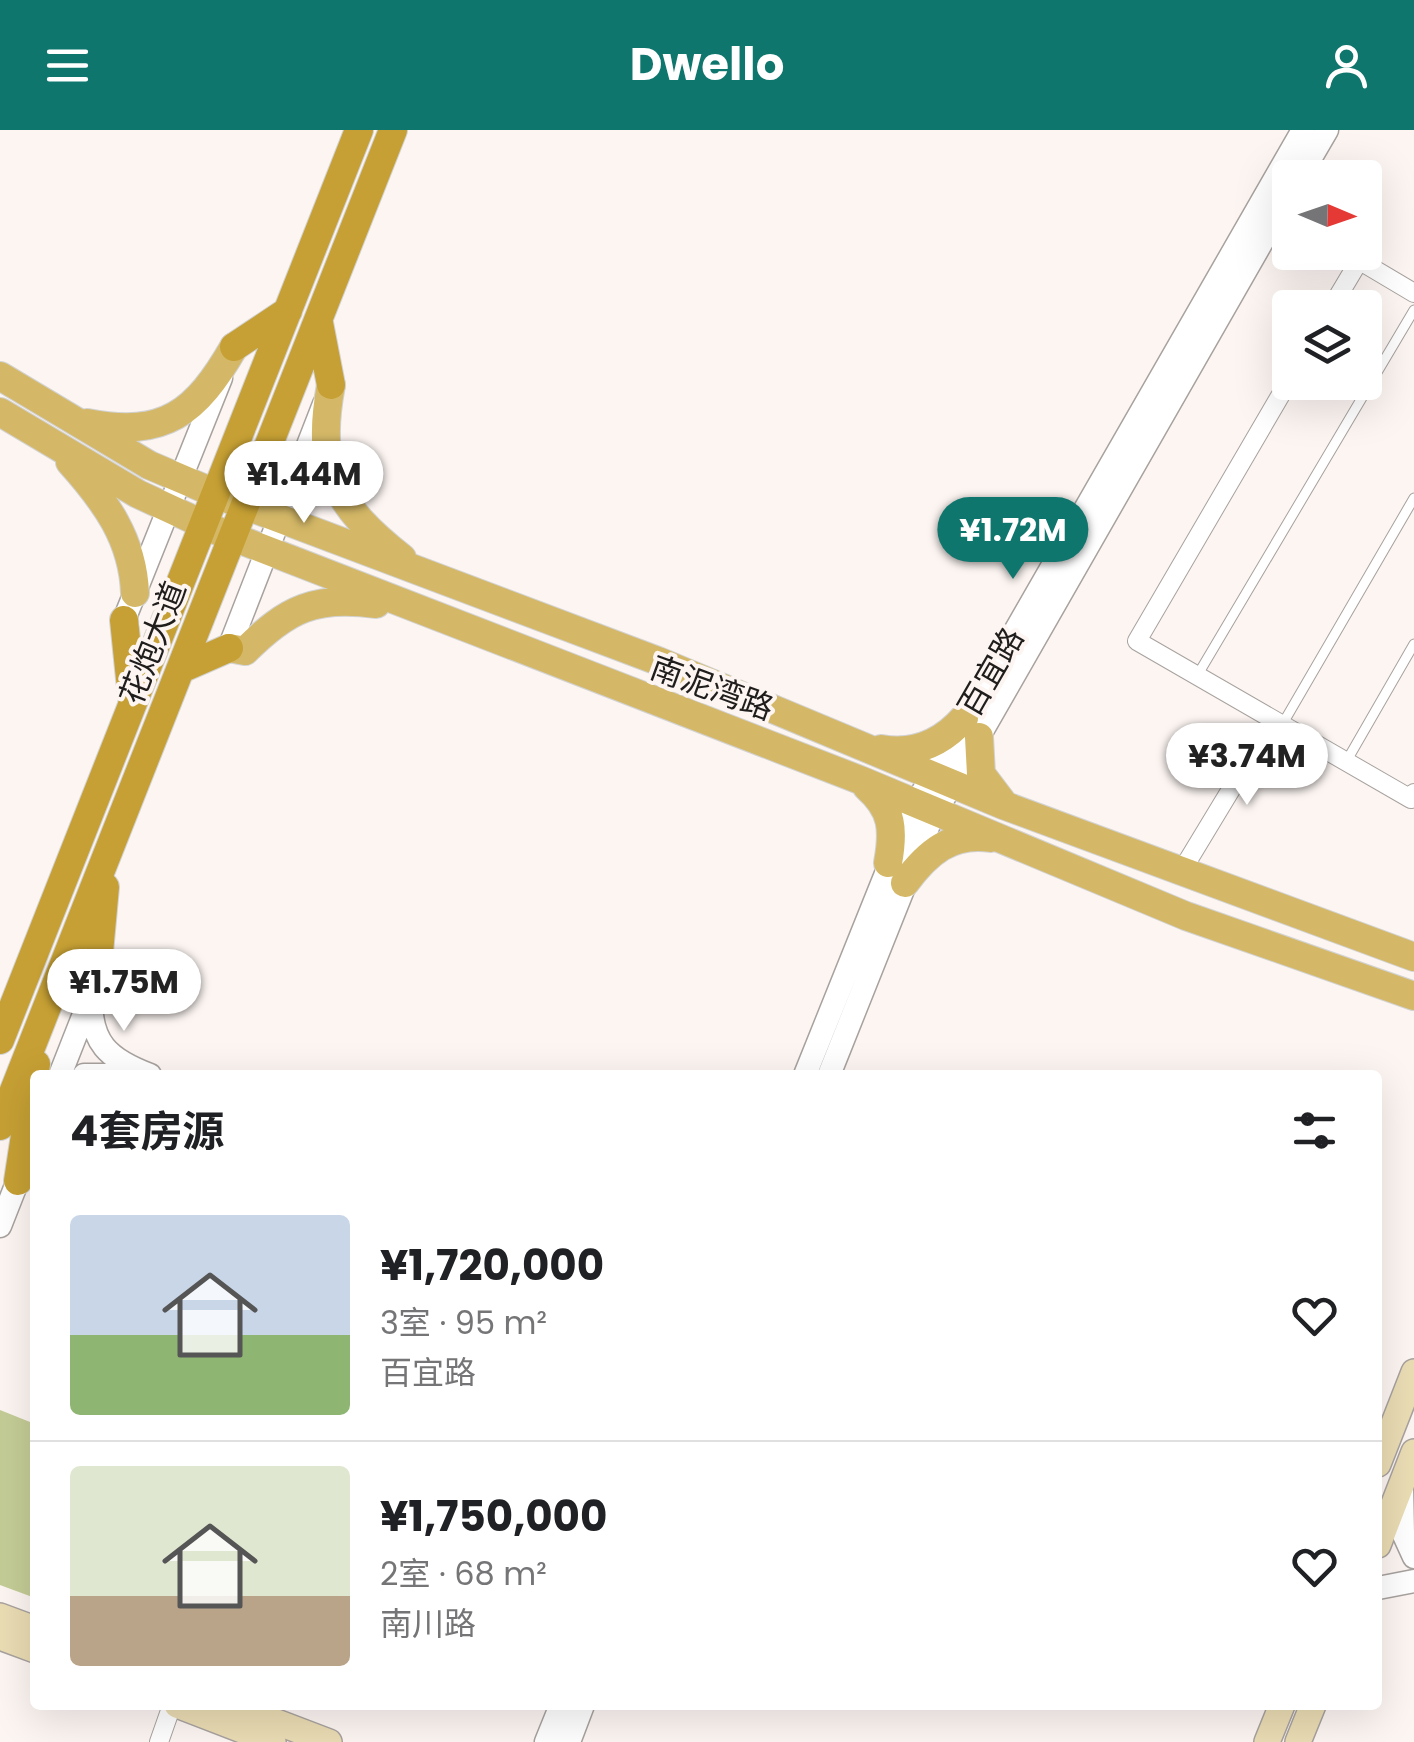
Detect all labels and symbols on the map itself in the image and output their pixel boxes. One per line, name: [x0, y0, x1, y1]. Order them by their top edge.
north arrow: [1272, 160, 1382, 270]
pin: ¥1.44M: [223, 441, 385, 526]
pin: ¥1.72M: [932, 497, 1094, 582]
street label: 花炮大道: [109, 575, 196, 711]
street label: 百宜路: [947, 619, 1034, 725]
street label: 南泥湾路: [644, 644, 780, 731]
pin: ¥3.74M: [1166, 723, 1328, 808]
pin: ¥1.75M: [43, 949, 205, 1034]

